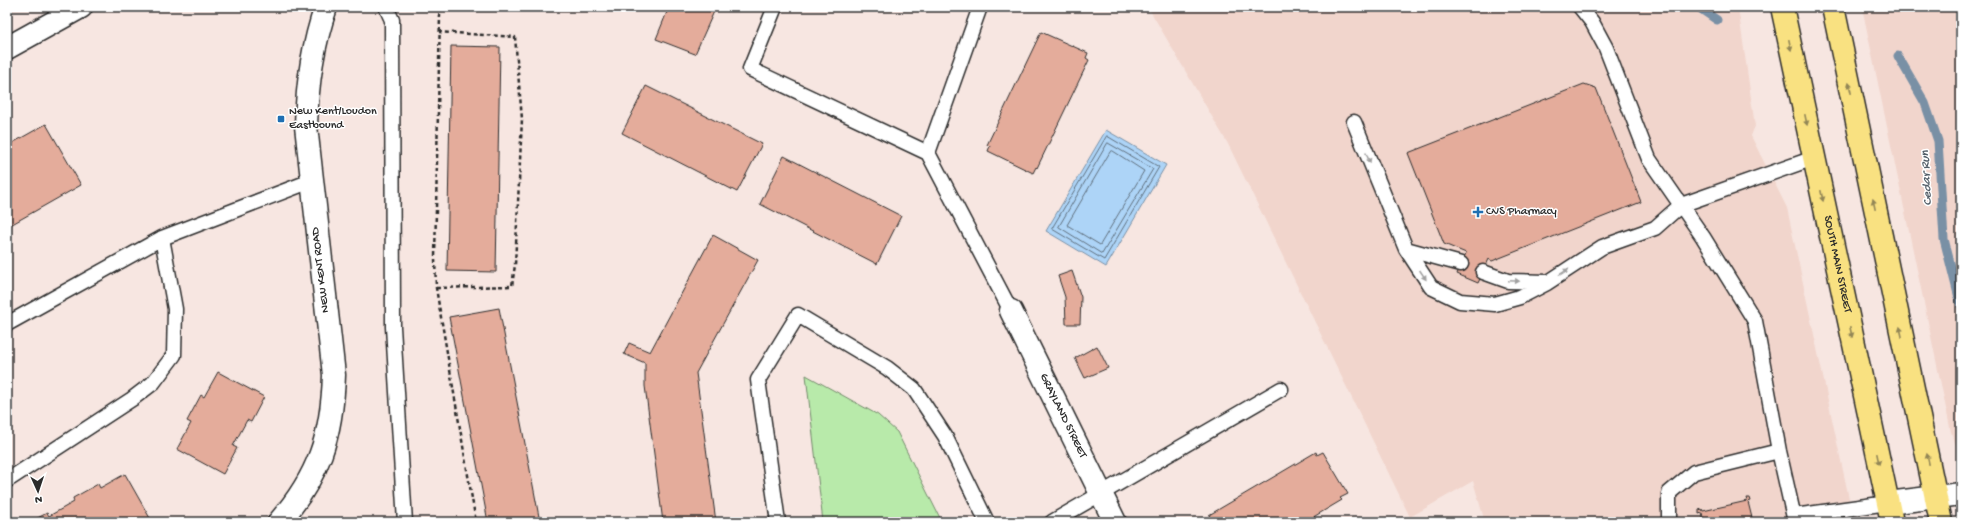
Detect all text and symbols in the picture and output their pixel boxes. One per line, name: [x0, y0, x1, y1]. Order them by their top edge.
one-way arrow: [1788, 39, 1794, 51]
one-way arrow: [1847, 82, 1853, 94]
place label: New Kent/Loudon Eastbound: [289, 105, 377, 133]
marker: New Kent/Loudon Eastbound: [276, 114, 286, 124]
one-way arrow: [1804, 114, 1810, 126]
water label: Cedar Run: [1918, 149, 1936, 206]
one-way arrow: [1366, 152, 1372, 164]
one-way arrow: [1820, 190, 1826, 202]
one-way arrow: [1871, 198, 1877, 211]
place label: CVS Pharmacy: [1486, 205, 1557, 219]
marker: CVS Pharmacy: [1473, 207, 1483, 217]
street label: SOUTH MAIN STREET: [1820, 214, 1854, 315]
street label: NEW KENT ROAD: [309, 226, 333, 314]
one-way arrow: [1559, 268, 1569, 276]
one-way arrow: [1419, 270, 1427, 280]
one-way arrow: [1508, 278, 1520, 285]
one-way arrow: [1849, 325, 1855, 338]
one-way arrow: [1898, 326, 1904, 338]
street label: GRAYLAND STREET: [1036, 371, 1090, 462]
one-way arrow: [1876, 452, 1882, 465]
one-way arrow: [1924, 453, 1930, 465]
north arrow: [18, 471, 58, 511]
text: N: [35, 493, 42, 505]

